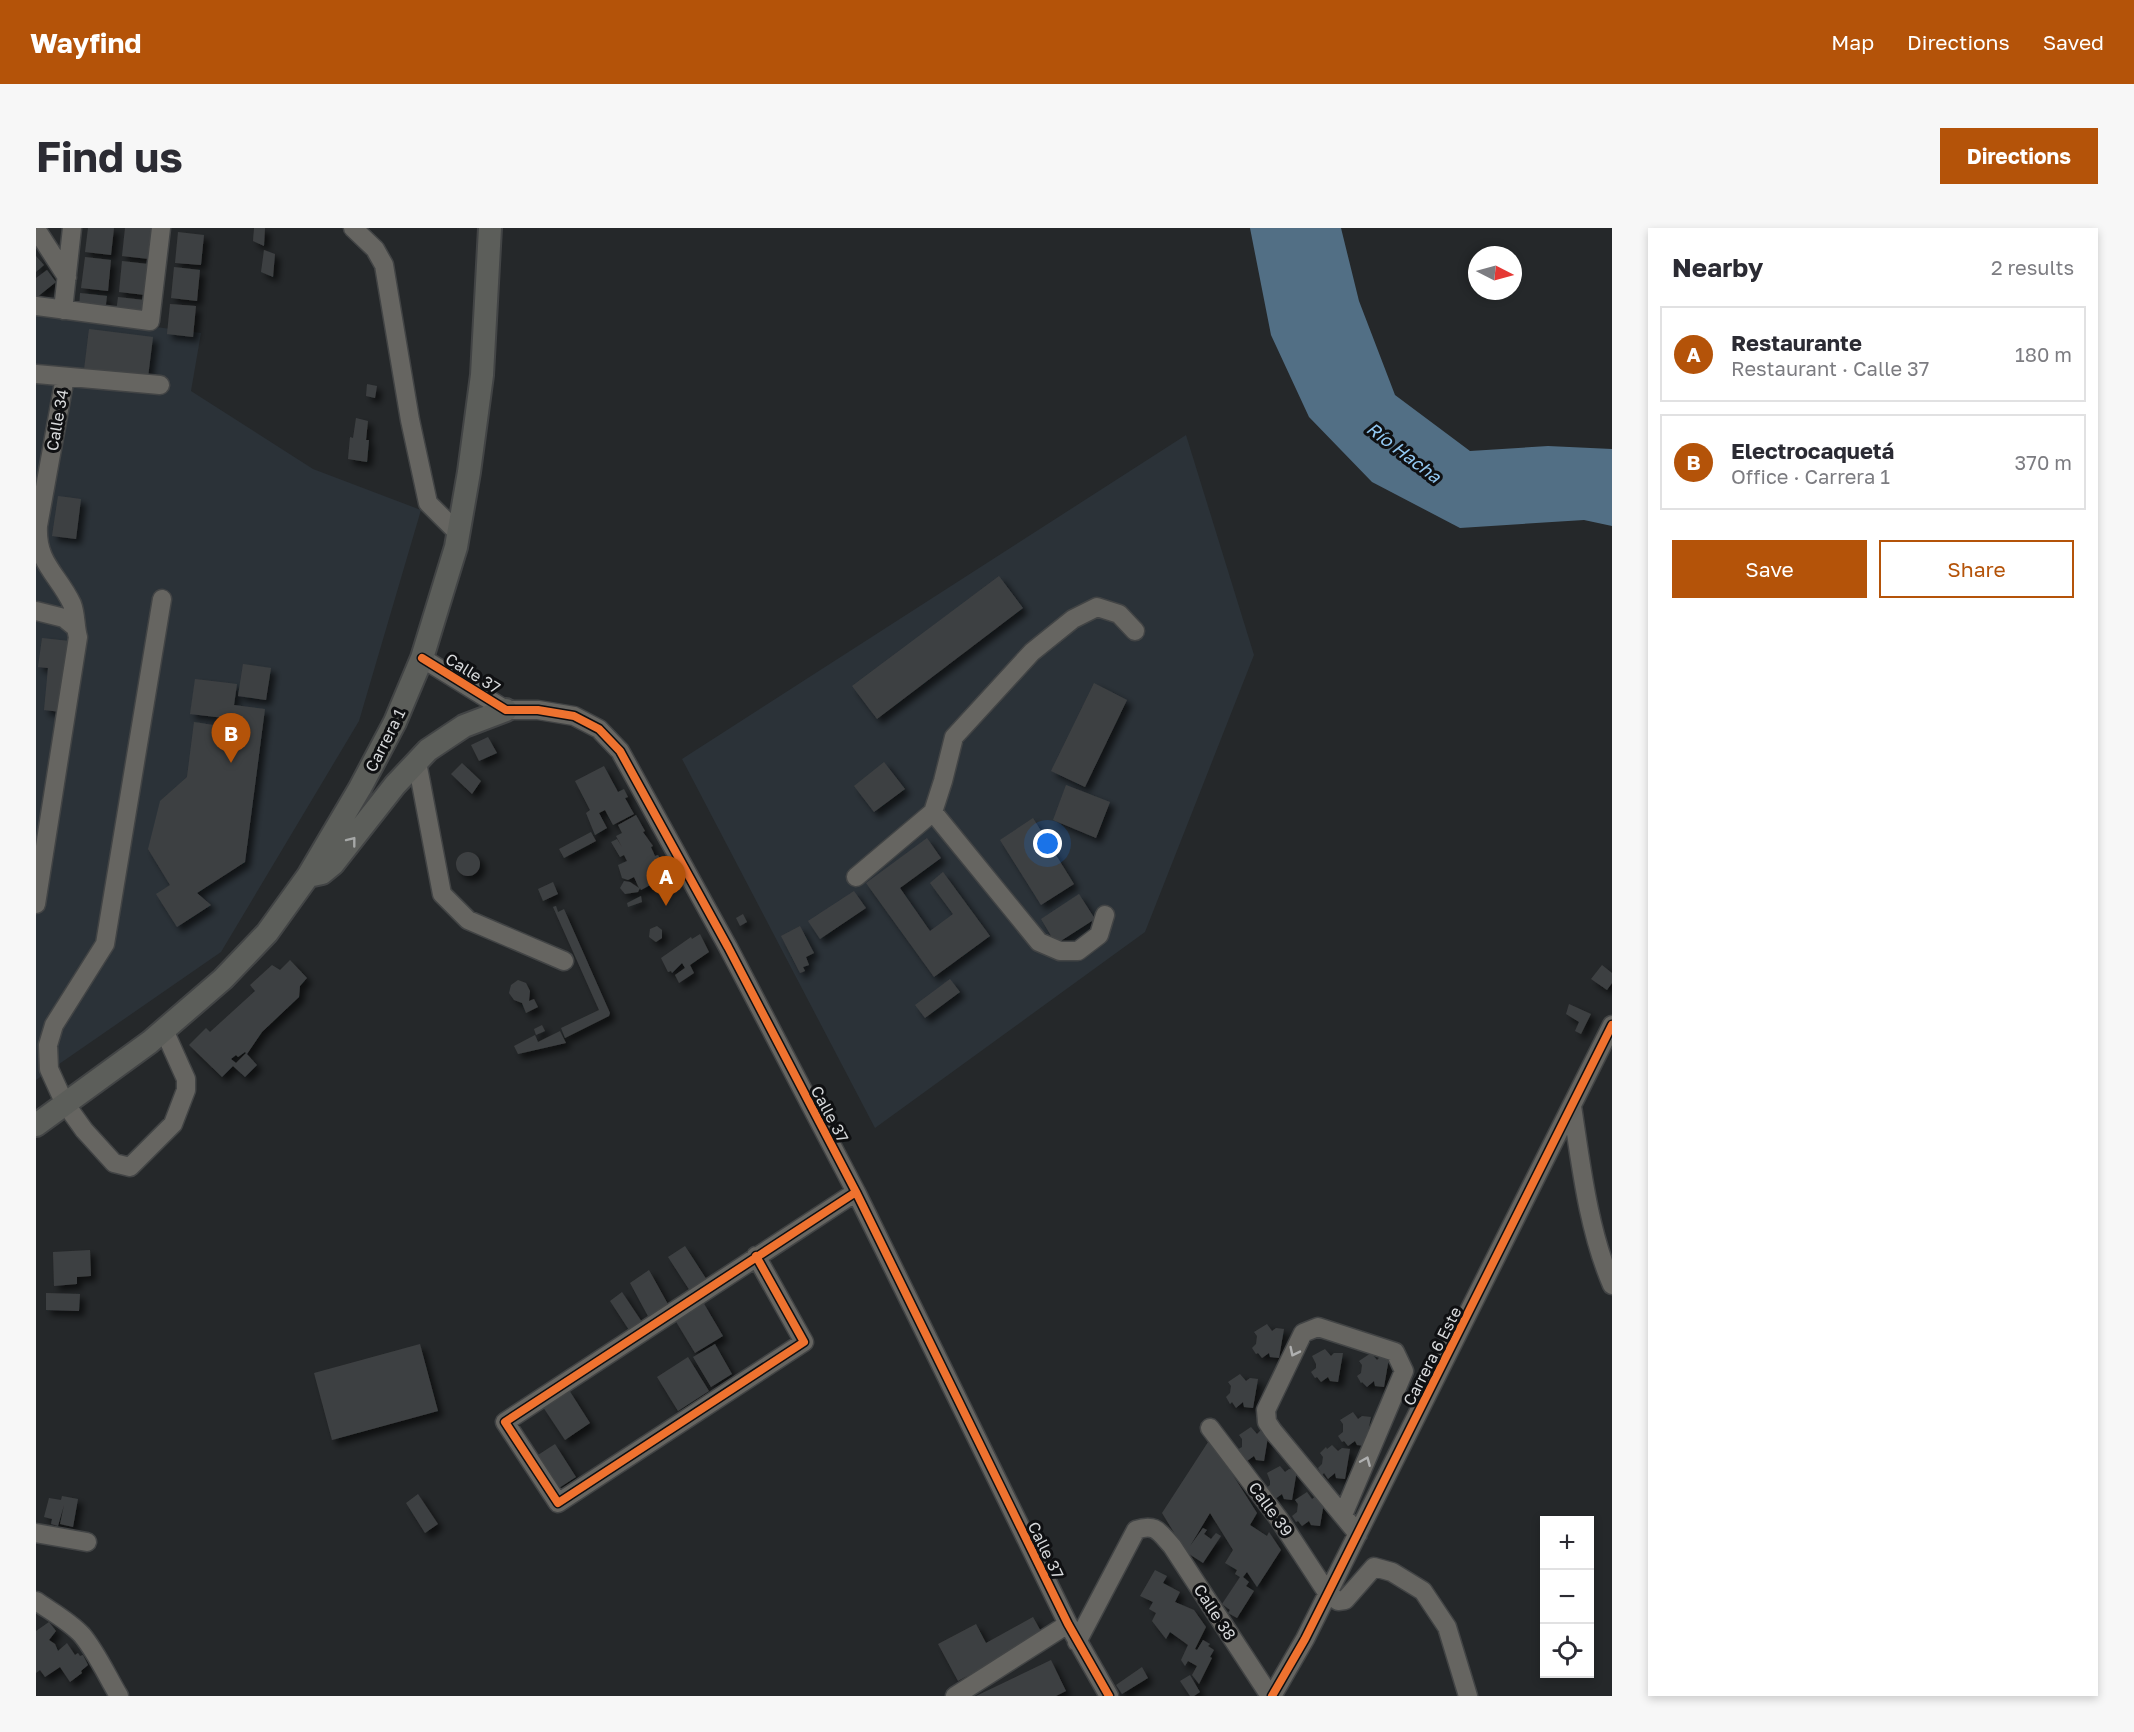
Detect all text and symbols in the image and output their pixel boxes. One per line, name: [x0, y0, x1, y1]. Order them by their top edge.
text: Wayfind: [30, 26, 142, 59]
text: Map: [1831, 29, 1874, 55]
text: Directions: [1907, 29, 2010, 55]
text: Saved: [2043, 29, 2104, 55]
button: Directions: [1940, 128, 2098, 184]
text: Find us: [36, 131, 183, 181]
north arrow: [1468, 246, 1522, 300]
text: Nearby: [1672, 252, 1763, 283]
text: 2 results: [1991, 255, 2074, 279]
text: Restaurante: [1731, 329, 1862, 356]
text: A: [1686, 342, 1701, 366]
text: 180 m: [2015, 342, 2072, 366]
text: Restaurant · Calle 37: [1731, 356, 1929, 380]
street label: Calle 34: [42, 388, 72, 452]
water label: Río Hacha: [1363, 417, 1446, 488]
text: Electrocaquetá: [1731, 437, 1894, 464]
text: B: [1686, 450, 1701, 474]
text: 370 m: [2015, 450, 2072, 474]
text: Office · Carrera 1: [1731, 464, 1890, 488]
button: Save: [1672, 540, 1867, 598]
button: Share: [1879, 540, 2074, 598]
street label: Calle 37: [442, 648, 504, 698]
street label: Carrera 1: [361, 705, 410, 775]
pin: B: [212, 714, 250, 763]
your location: [1033, 829, 1062, 858]
one-way arrow: [344, 837, 355, 848]
pin: A: [646, 856, 686, 906]
street label: Calle 37: [807, 1082, 853, 1146]
street label: Carrera 6 Este: [1399, 1303, 1465, 1409]
one-way arrow: [1290, 1345, 1302, 1356]
one-way arrow: [1359, 1456, 1371, 1467]
street label: Calle 39: [1245, 1478, 1297, 1540]
map controls: [1540, 1516, 1594, 1678]
button: +: [1540, 1516, 1594, 1570]
street label: Calle 37: [1024, 1518, 1068, 1582]
button: −: [1540, 1570, 1594, 1624]
street label: Calle 38: [1190, 1580, 1240, 1644]
button: locate: [1540, 1624, 1594, 1678]

